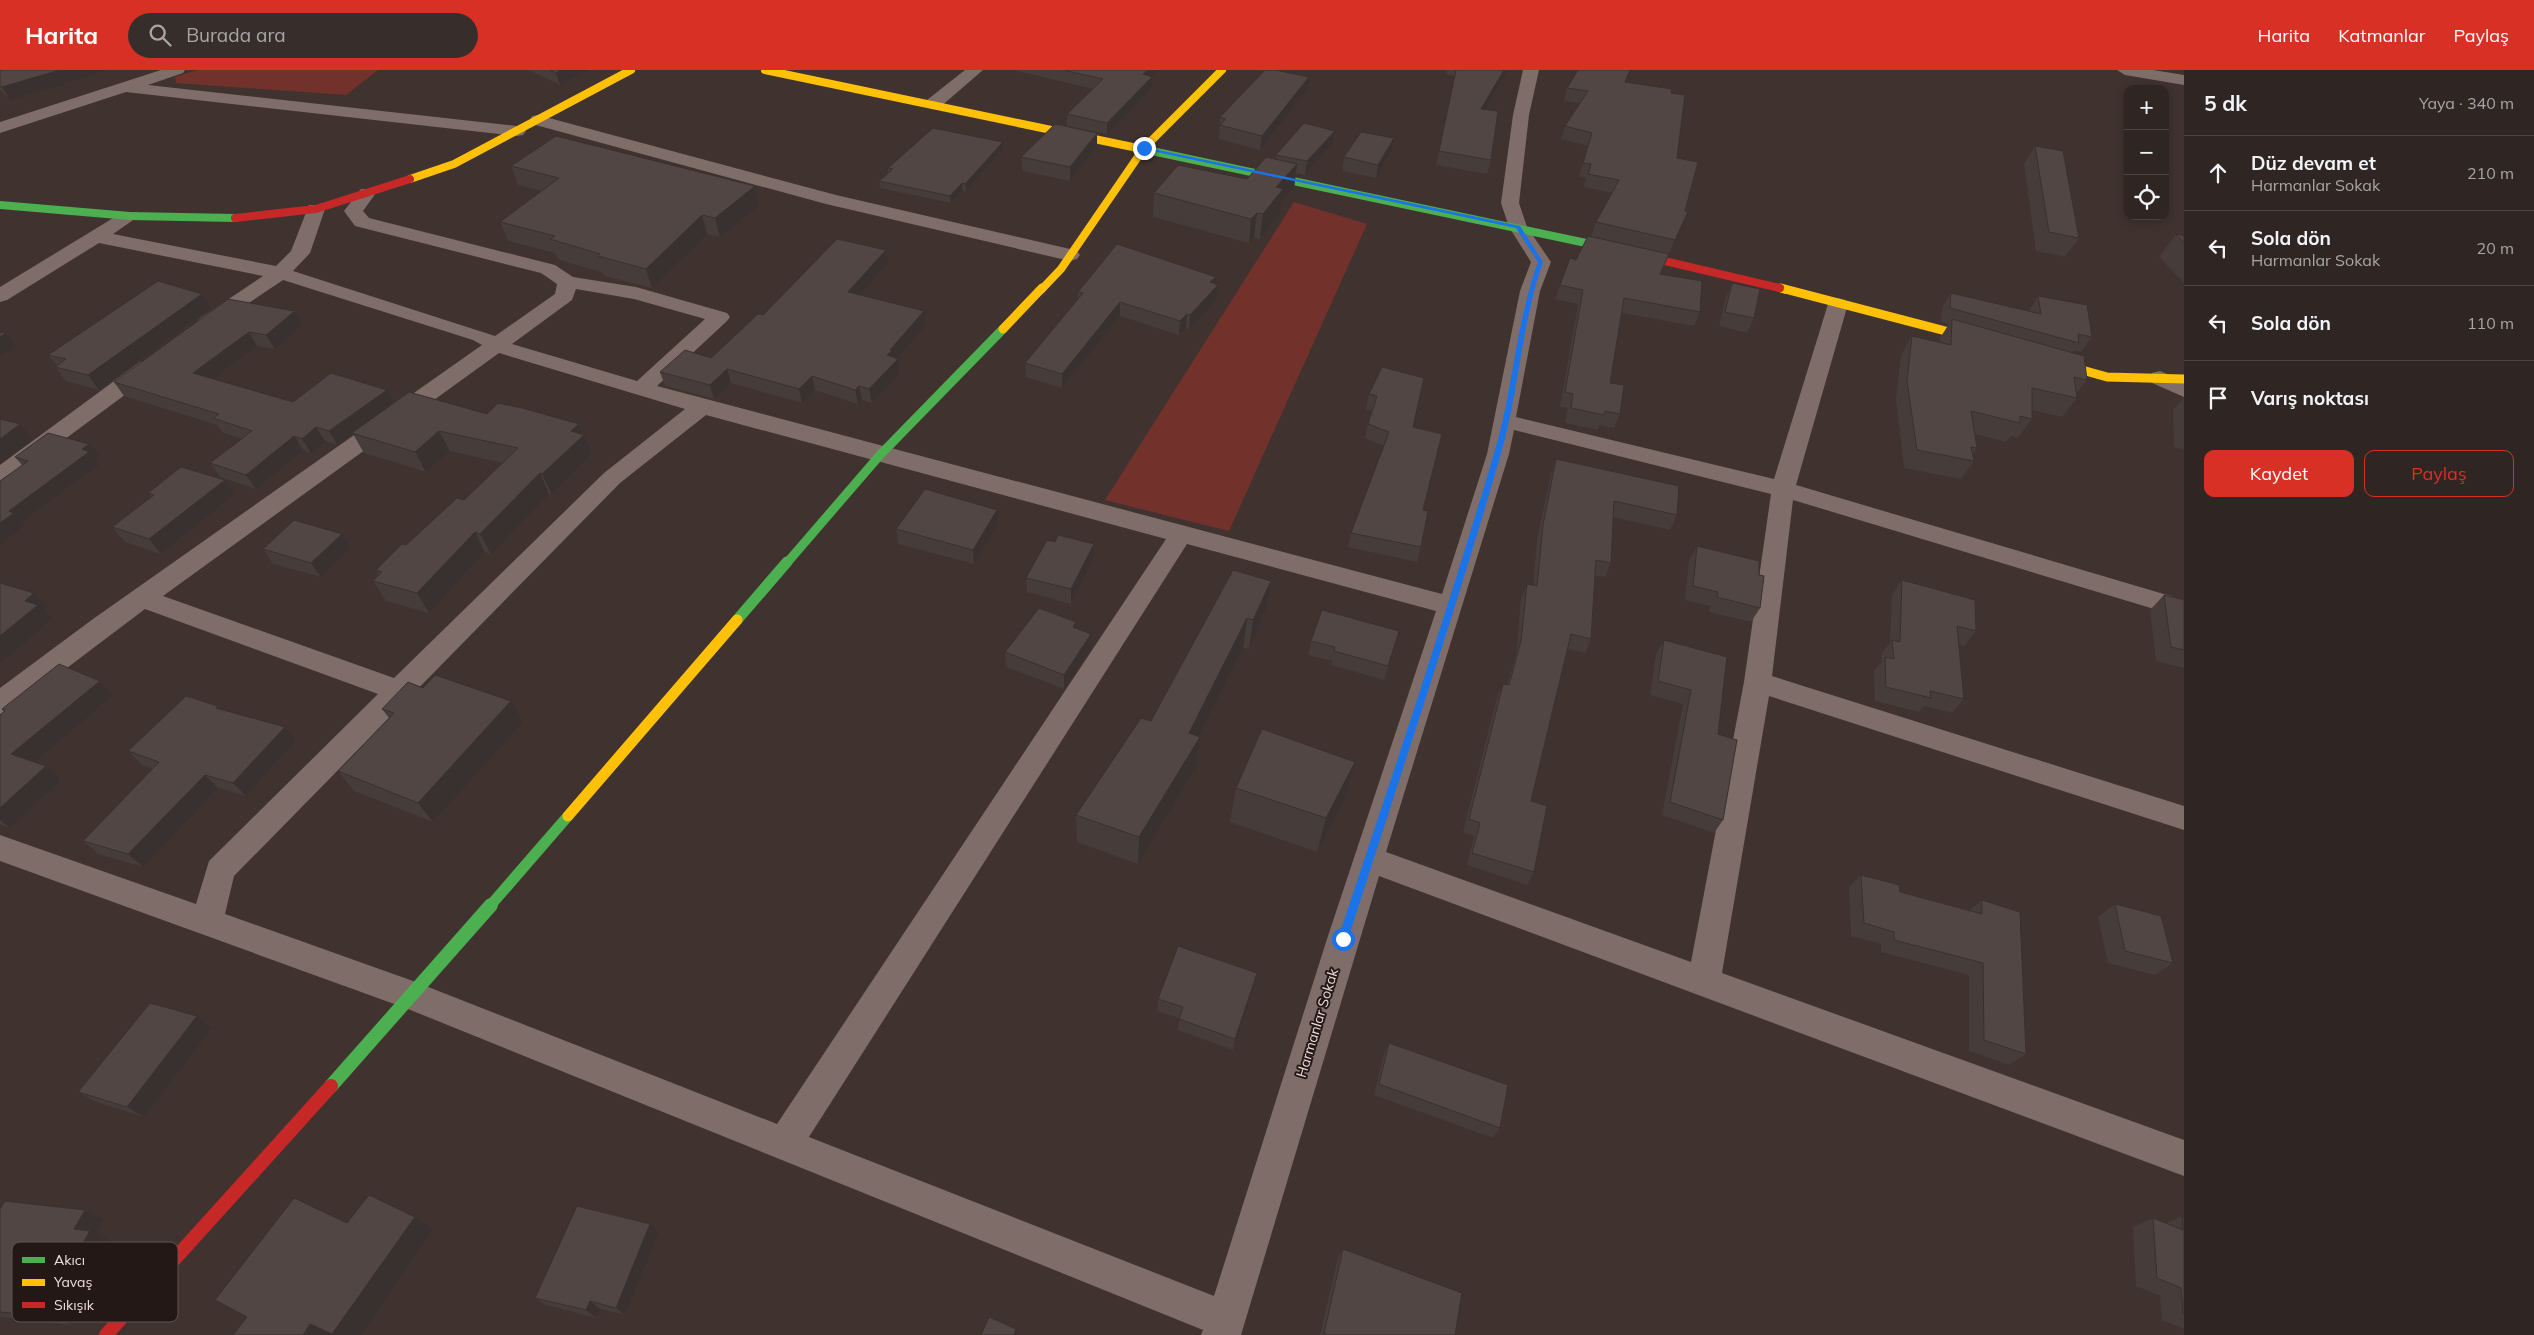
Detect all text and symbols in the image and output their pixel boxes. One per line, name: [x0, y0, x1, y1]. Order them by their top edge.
search box: [128, 13, 478, 58]
text: Harita: [25, 20, 98, 50]
icon: search: [146, 21, 174, 49]
text: Burada ara: [186, 23, 286, 47]
text: Harita: [2258, 24, 2310, 47]
text: Katmanlar: [2338, 24, 2425, 47]
text: Paylaş: [2453, 24, 2509, 47]
map controls: [2124, 85, 2169, 220]
button: +: [2124, 85, 2169, 130]
text: 5 dk: [2204, 90, 2247, 116]
text: Yaya · 340 m: [2419, 93, 2514, 113]
button: −: [2124, 130, 2169, 175]
route end: [1133, 137, 1156, 160]
text: Düz devam et: [2251, 151, 2376, 175]
icon: ahead: [2204, 159, 2232, 187]
text: 210 m: [2467, 163, 2514, 183]
button: locate: [2124, 175, 2169, 220]
text: Harmanlar Sokak: [2251, 175, 2380, 195]
text: Sola dön: [2251, 226, 2331, 250]
icon: left: [2204, 234, 2232, 262]
text: 20 m: [2477, 238, 2514, 258]
text: Harmanlar Sokak: [2251, 250, 2380, 270]
icon: left: [2204, 309, 2232, 337]
text: Sola dön: [2251, 311, 2331, 335]
text: 110 m: [2467, 313, 2514, 333]
icon: arrive: [2204, 384, 2232, 412]
text: Varış noktası: [2251, 386, 2369, 410]
button: Kaydet: [2204, 450, 2354, 497]
button: Paylaş: [2364, 450, 2514, 497]
route start: [1332, 928, 1355, 951]
street label: Harmanlar Sokak: [1292, 966, 1342, 1080]
legend: [12, 1242, 178, 1322]
text: Akıcı: [54, 1251, 85, 1269]
text: Yavaş: [53, 1273, 92, 1291]
text: Sıkışık: [54, 1296, 95, 1314]

